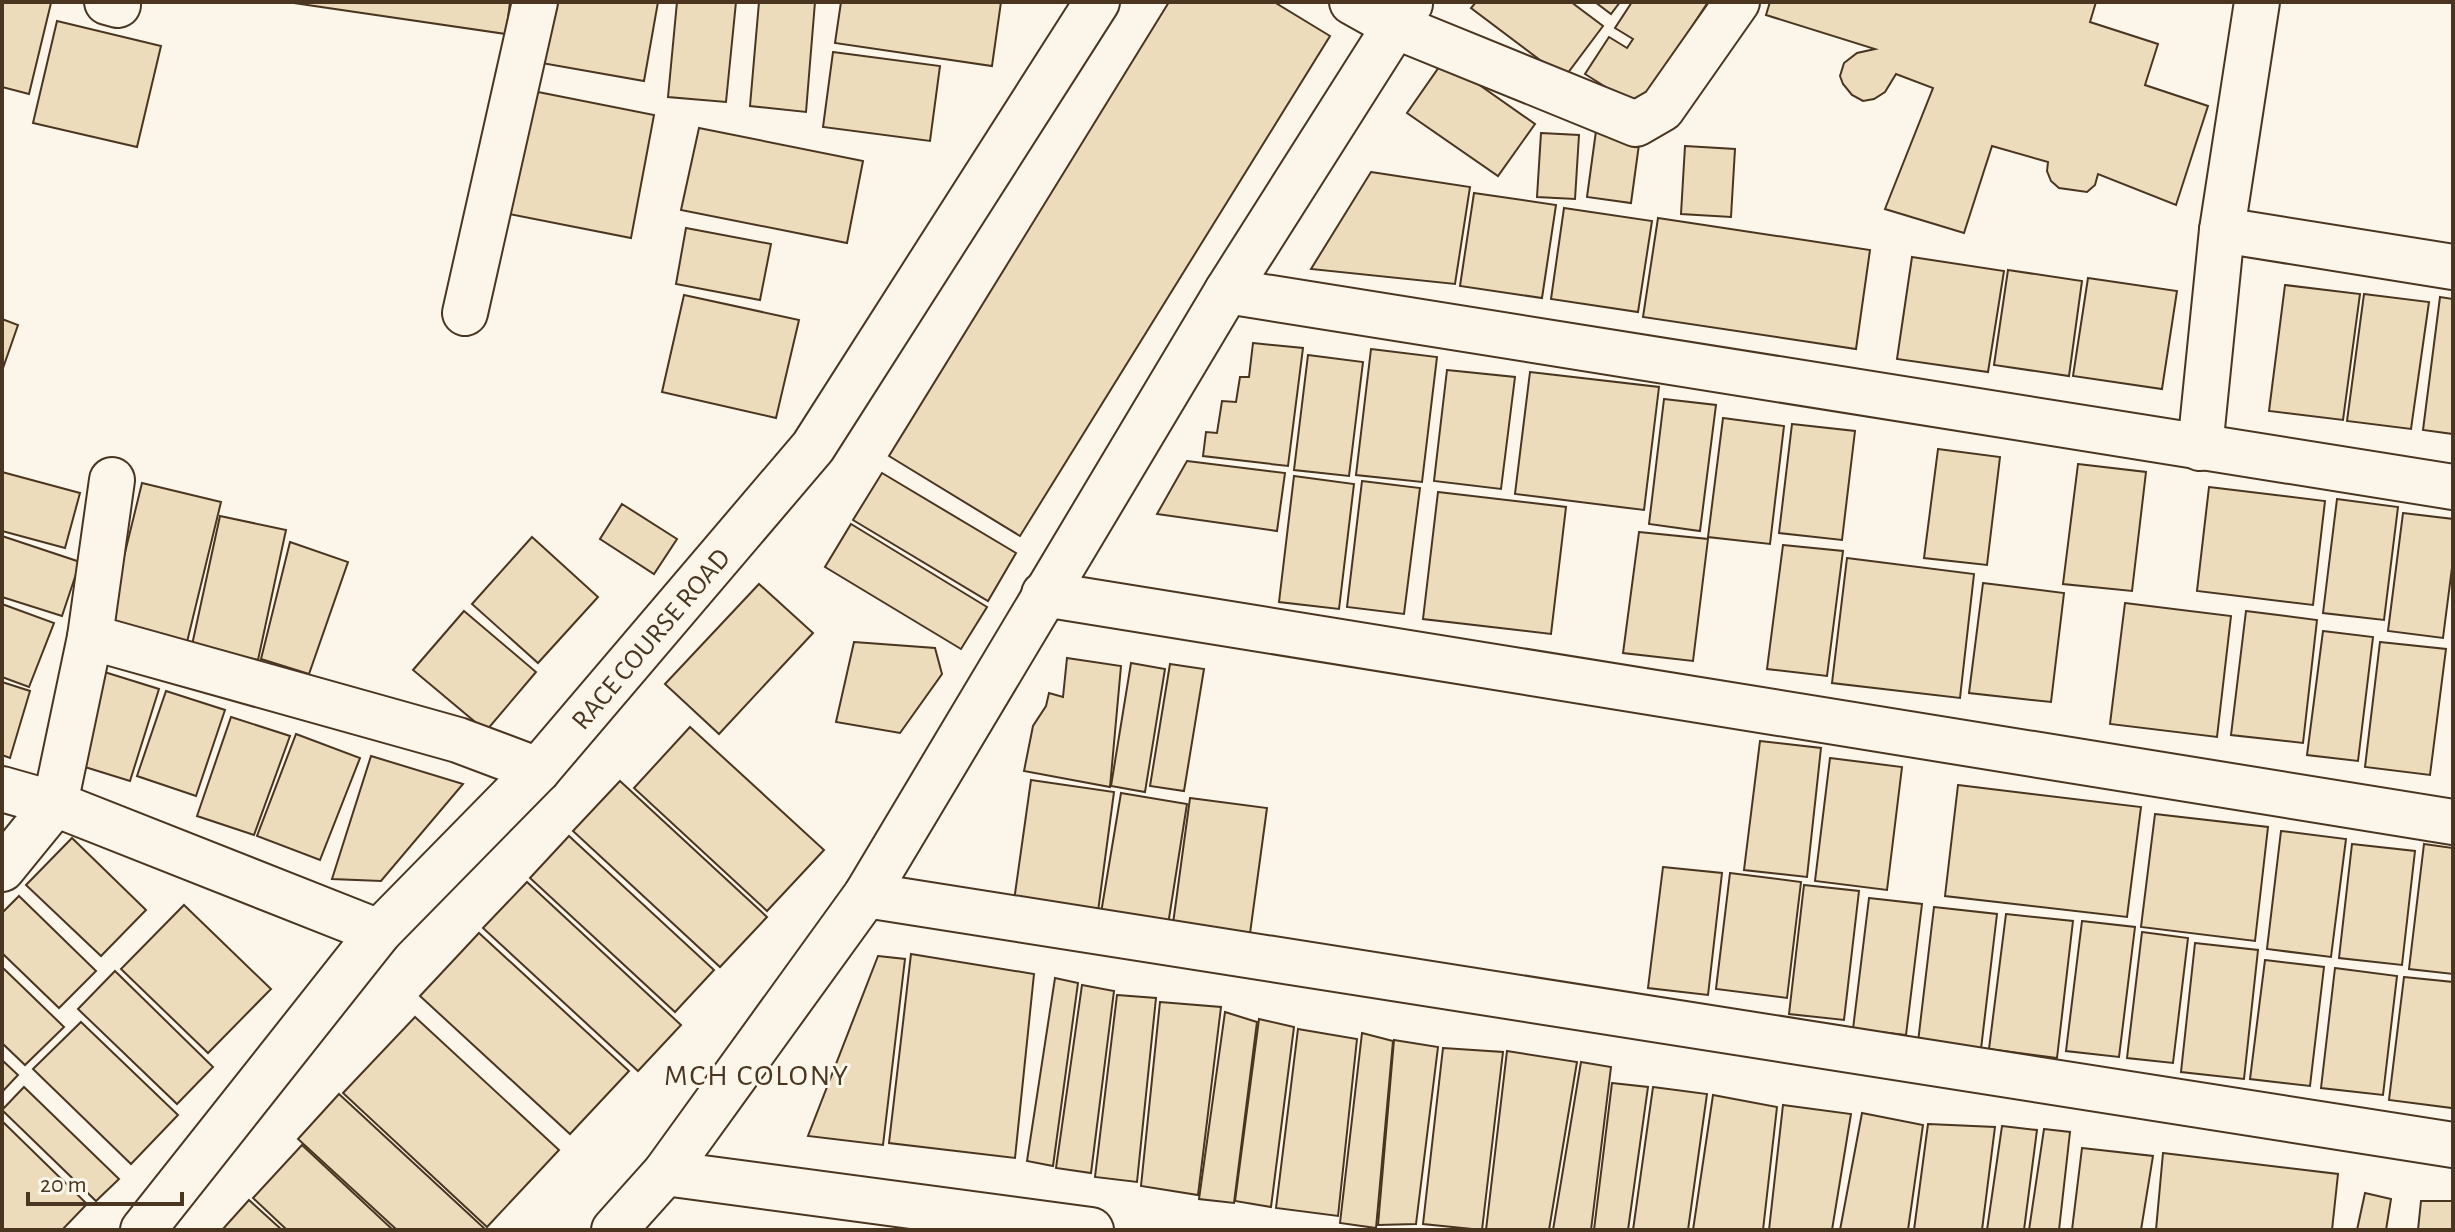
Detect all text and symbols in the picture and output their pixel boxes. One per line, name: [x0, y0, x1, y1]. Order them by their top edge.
street label: RACE COURSE ROAD: [567, 544, 736, 735]
district label: MCH COLONY: [664, 1061, 850, 1091]
scale bar: [28, 1156, 182, 1206]
text: 20 m: [40, 1173, 87, 1197]

